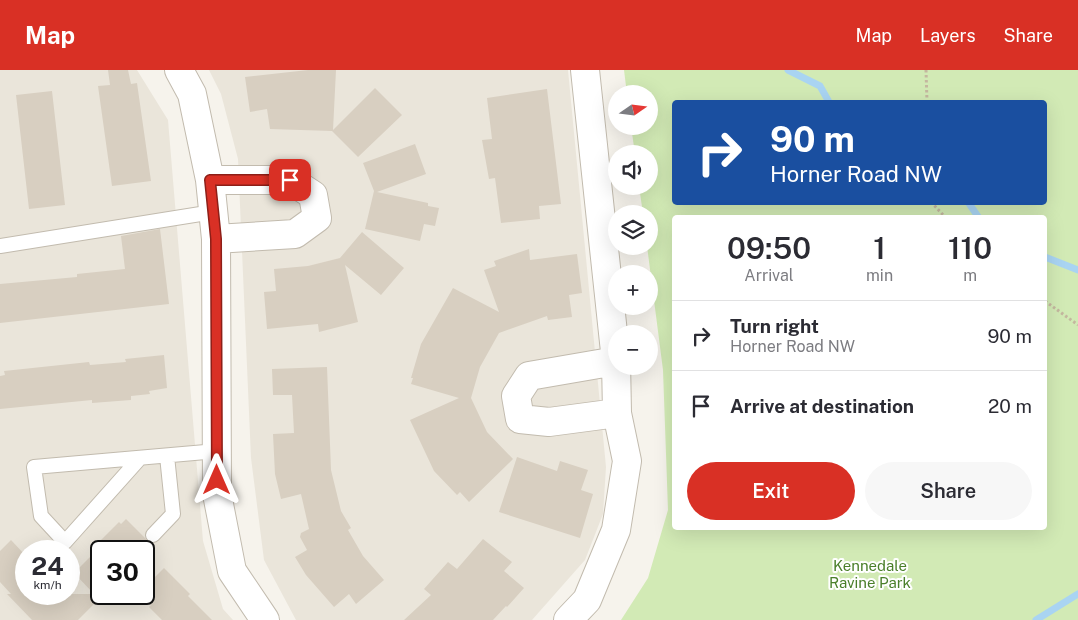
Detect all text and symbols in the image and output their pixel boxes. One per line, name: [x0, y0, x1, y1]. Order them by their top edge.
text: Map: [25, 21, 75, 49]
text: Map: [856, 25, 892, 46]
text: Layers: [920, 25, 976, 46]
text: Share: [1004, 25, 1053, 46]
north arrow: [608, 85, 658, 135]
map controls: [608, 85, 658, 375]
text: 90 m: [770, 119, 855, 160]
icon: right: [687, 120, 752, 185]
button: sound: [608, 145, 658, 195]
pin: [269, 159, 311, 201]
text: Horner Road NW: [770, 161, 942, 187]
icon: arrive: [276, 166, 304, 194]
button: layers: [608, 205, 658, 255]
text: 09:50: [727, 230, 811, 266]
text: 1: [873, 230, 886, 266]
text: 110: [948, 230, 992, 266]
button: +: [608, 265, 658, 315]
text: Arrival: [744, 266, 794, 285]
text: min: [866, 266, 893, 285]
text: m: [963, 266, 977, 285]
text: Turn right: [730, 315, 819, 337]
icon: right: [687, 322, 715, 350]
button: −: [608, 325, 658, 375]
text: 90 m: [988, 325, 1032, 347]
text: Horner Road NW: [730, 337, 855, 356]
icon: arrive: [687, 392, 715, 420]
text: Arrive at destination: [730, 395, 914, 417]
text: 20 m: [988, 395, 1032, 417]
position arrow: [190, 453, 242, 505]
button: Exit: [687, 462, 855, 520]
button: Share: [865, 462, 1032, 520]
speed limit sign: 30: [90, 540, 155, 605]
text: 24: [31, 551, 64, 581]
park label: Kennedale Ravine Park: [829, 557, 911, 591]
text: km/h: [33, 578, 62, 592]

